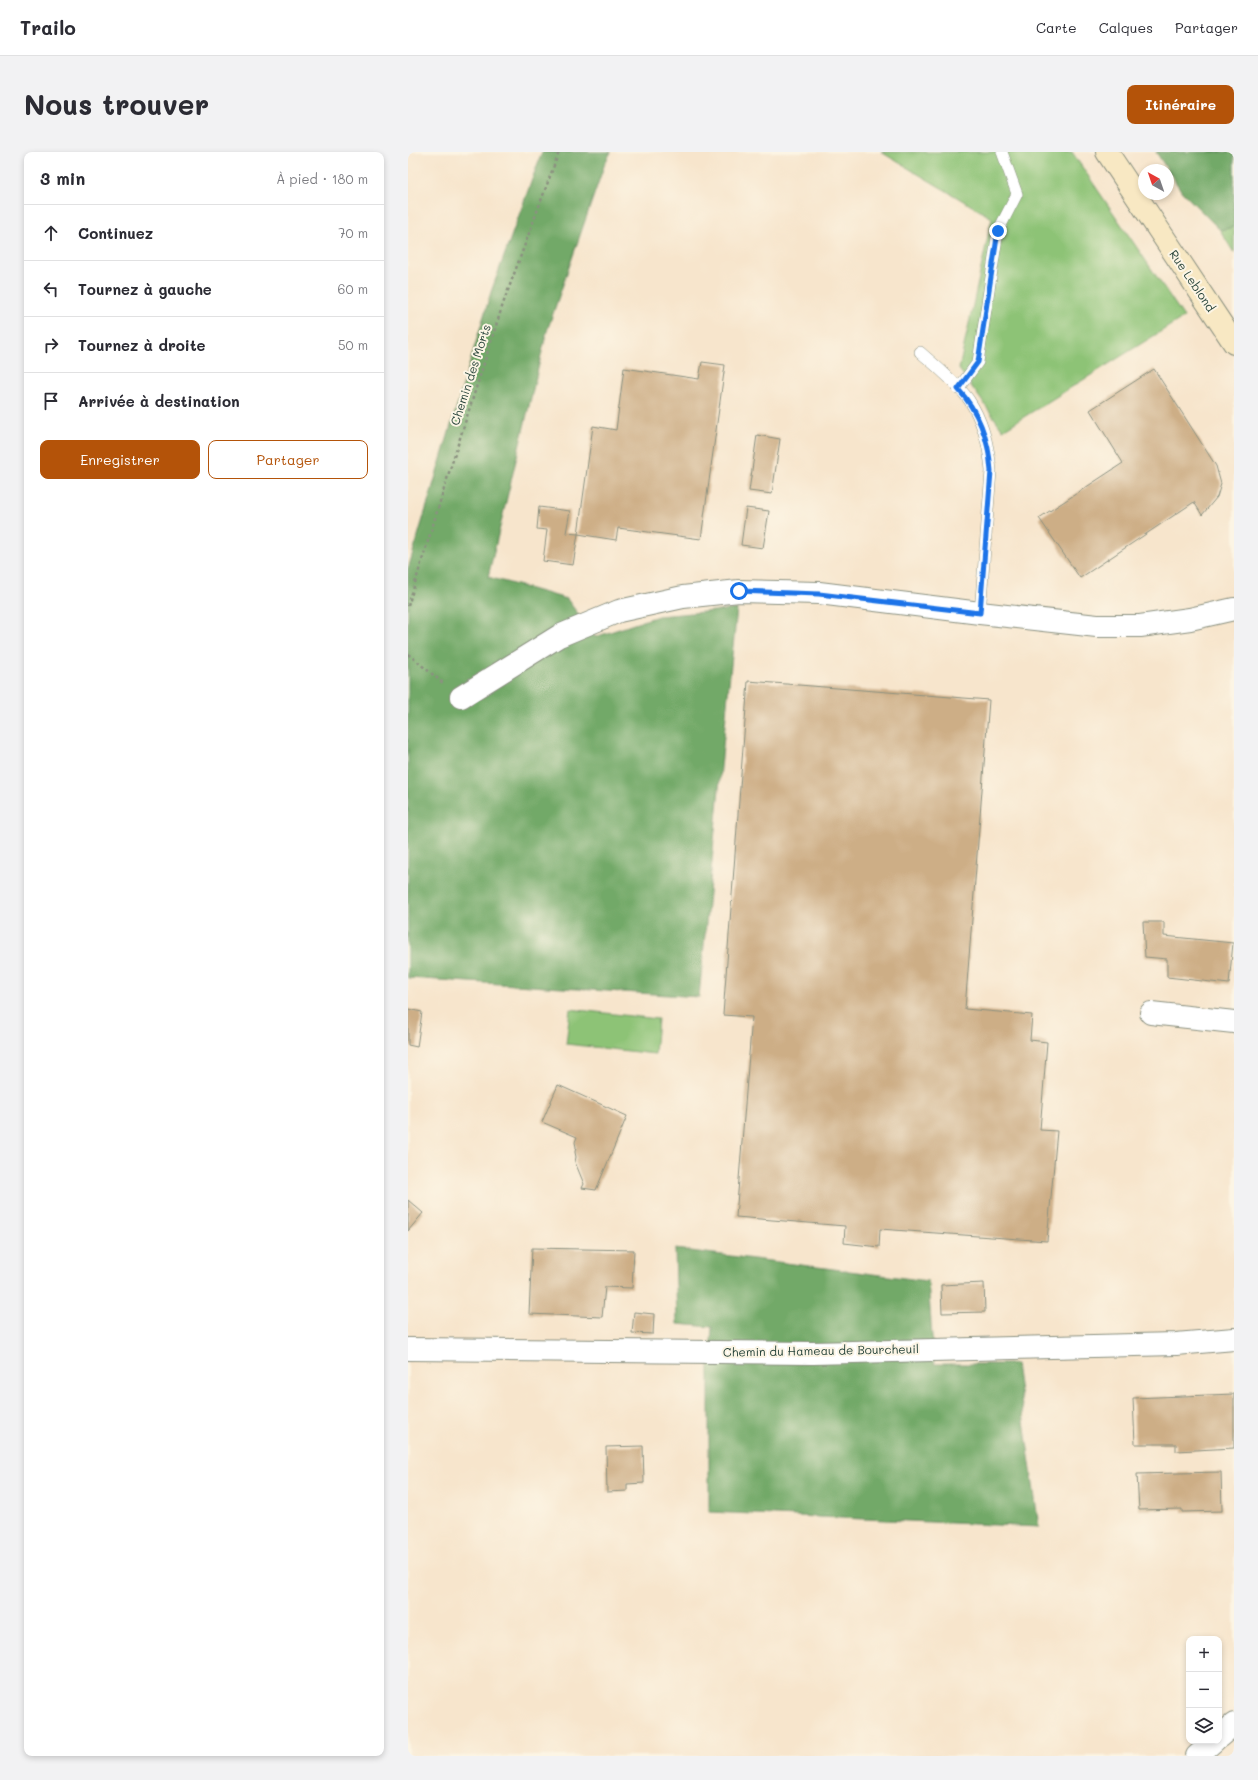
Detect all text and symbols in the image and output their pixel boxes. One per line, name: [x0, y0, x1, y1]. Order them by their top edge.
text: Trailo: [20, 15, 76, 40]
text: Carte: [1036, 18, 1077, 37]
text: Calques: [1099, 18, 1153, 37]
text: Partager: [1175, 18, 1238, 37]
button: Itinéraire: [1127, 85, 1234, 124]
text: Nous trouver: [24, 86, 209, 122]
north arrow: [1138, 164, 1174, 200]
text: 3 min: [40, 167, 85, 189]
text: À pied · 180 m: [276, 170, 368, 187]
icon: ahead: [40, 222, 62, 244]
route end: [989, 222, 1007, 240]
text: Continuez: [78, 223, 153, 243]
text: 70 m: [338, 224, 368, 241]
street label: Rue Leblond: [1166, 246, 1220, 315]
icon: left: [40, 278, 62, 300]
text: Tournez à gauche: [78, 279, 212, 299]
text: 60 m: [338, 280, 368, 297]
street label: Chemin des Morts: [446, 322, 494, 427]
icon: right: [40, 334, 62, 356]
text: Tournez à droite: [78, 335, 206, 355]
text: 50 m: [338, 336, 368, 353]
icon: arrive: [40, 390, 62, 412]
text: Arrivée à destination: [78, 391, 240, 411]
button: Enregistrer: [40, 440, 200, 479]
button: Partager: [208, 440, 368, 479]
route start: [730, 582, 748, 600]
street label: Chemin du Hameau de Bourcheuil: [723, 1340, 919, 1360]
map controls: [1186, 1636, 1222, 1744]
button: +: [1186, 1636, 1222, 1672]
button: −: [1186, 1672, 1222, 1708]
button: layers: [1186, 1708, 1222, 1744]

